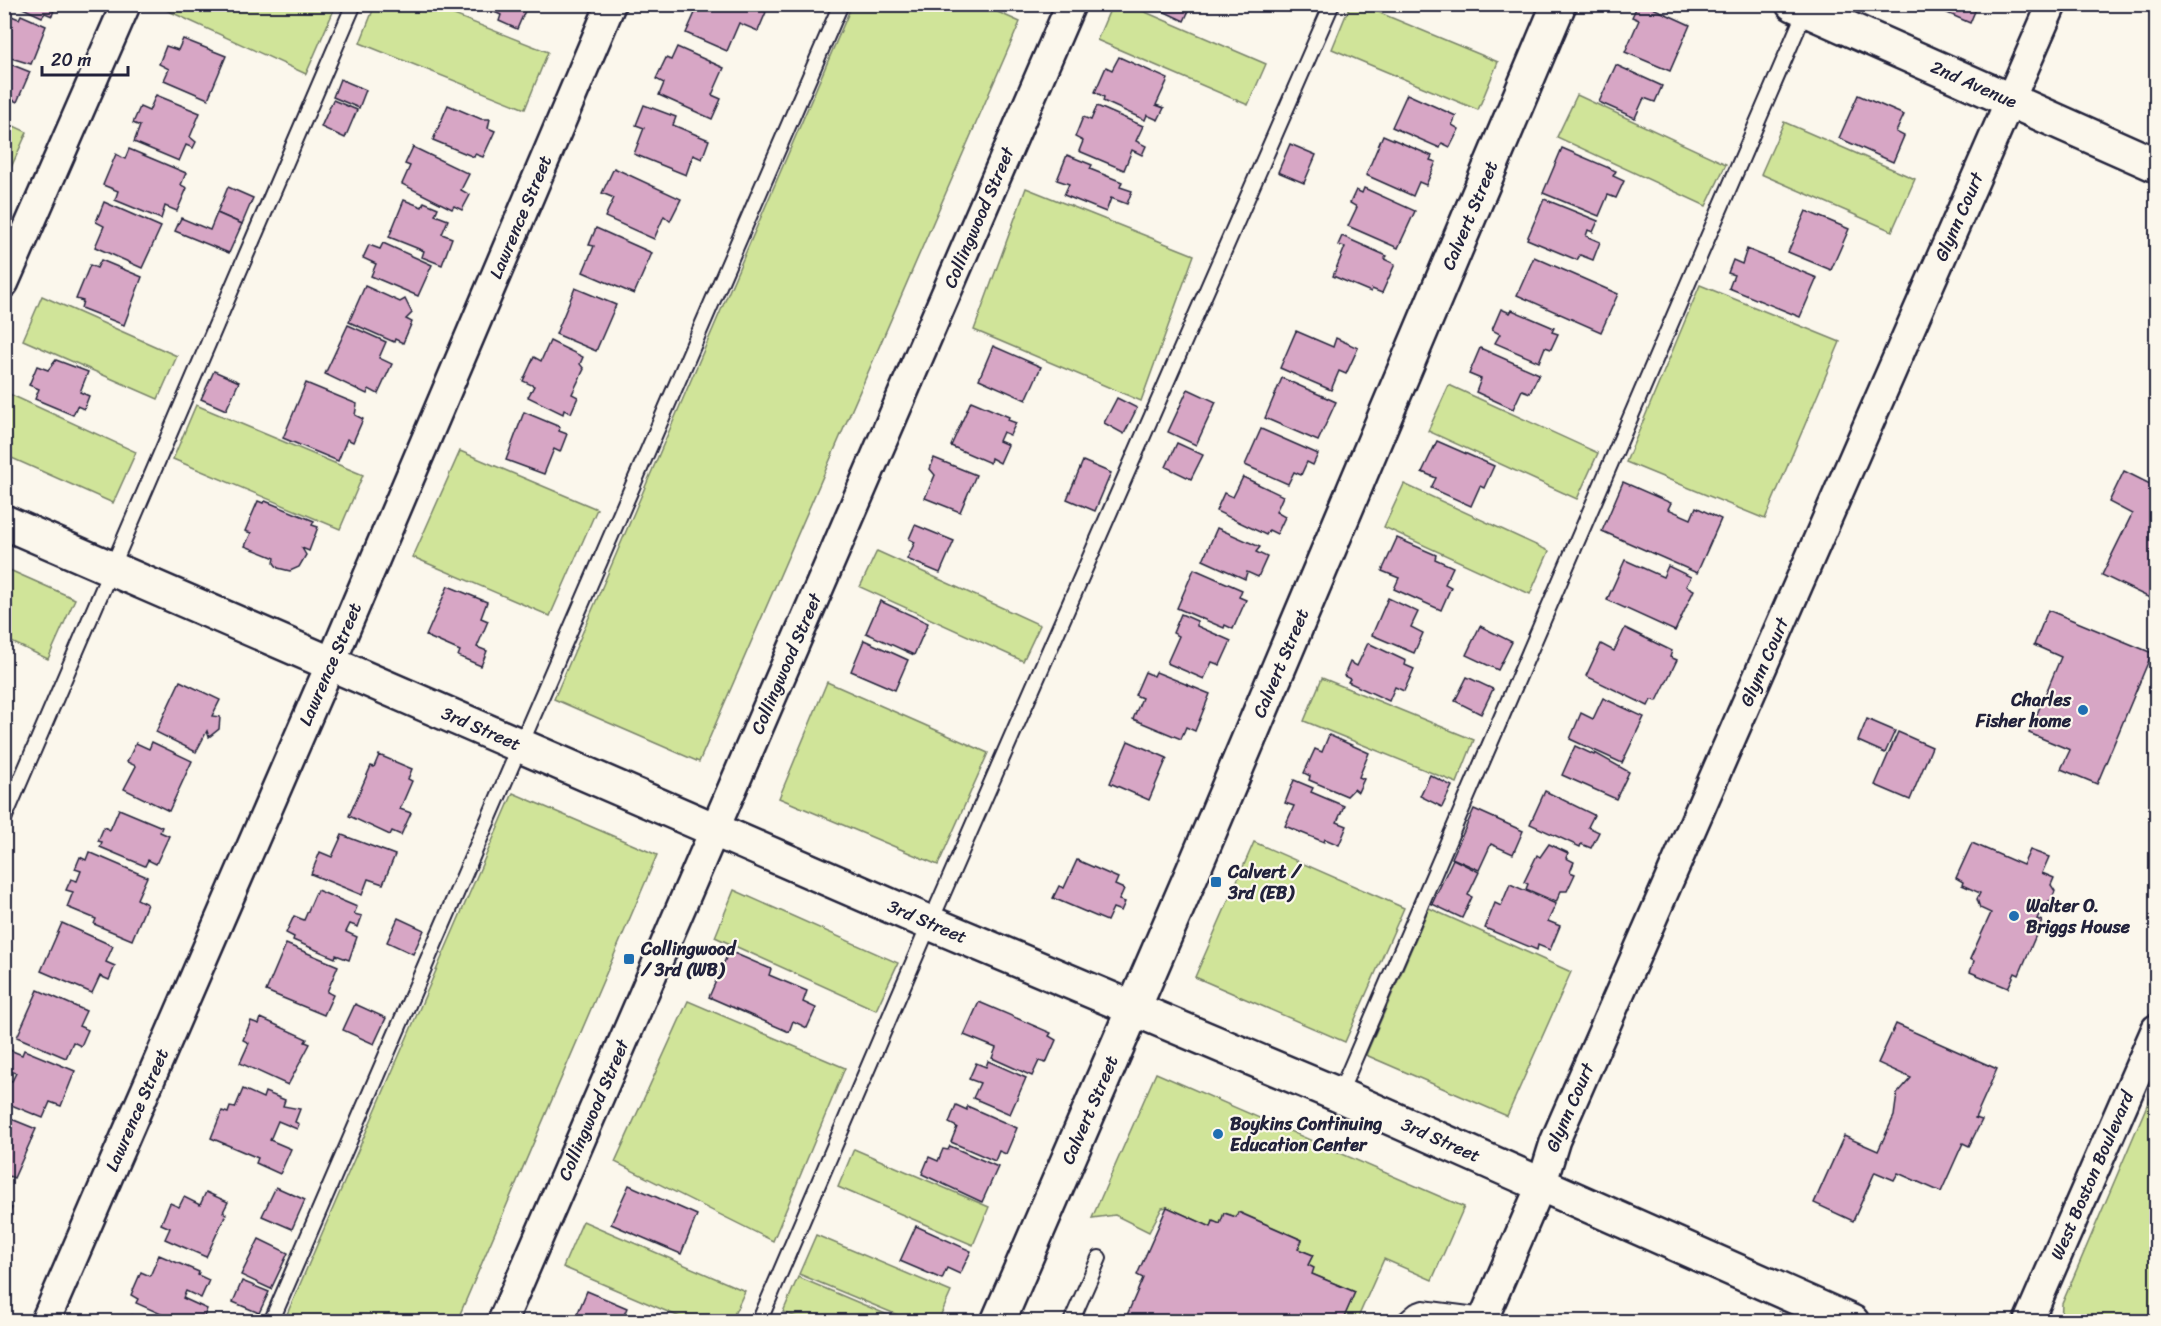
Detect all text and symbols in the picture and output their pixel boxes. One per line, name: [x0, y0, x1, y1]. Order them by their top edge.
scale bar: [42, 39, 128, 77]
text: 20 m: [51, 44, 91, 76]
street label: 2nd Avenue: [1926, 51, 2023, 118]
street label: Collingwood Street: [934, 141, 1024, 293]
street label: Lawrence Street: [480, 150, 561, 284]
street label: Calvert Street: [1432, 156, 1507, 275]
street label: Glynn Court: [1925, 166, 1993, 267]
street label: Collingwood Street: [742, 587, 831, 739]
street label: Lawrence Street: [290, 597, 371, 731]
street label: Calvert Street: [1243, 603, 1318, 723]
street label: Glynn Court: [1731, 612, 1798, 712]
place label: Charles Fisher home: [1975, 684, 2072, 737]
street label: 3rd Street: [436, 697, 526, 760]
marker: Charles Fisher home: [2076, 703, 2090, 717]
place label: Calvert / 3rd (EB): [1227, 856, 1303, 909]
marker: Calvert / 3rd (EB): [1209, 875, 1223, 889]
street label: 3rd Street: [882, 890, 972, 953]
place label: Walter O. Briggs House: [2026, 890, 2131, 943]
marker: Walter O. Briggs House: [2007, 909, 2021, 923]
place label: Collingwood / 3rd (WB): [640, 933, 737, 986]
marker: Collingwood / 3rd (WB): [622, 952, 636, 966]
street label: Collingwood Street: [549, 1034, 638, 1186]
street label: Lawrence Street: [96, 1043, 178, 1177]
street label: Calvert Street: [1052, 1050, 1127, 1170]
street label: Glynn Court: [1537, 1057, 1604, 1156]
street label: West Boston Boulevard: [2041, 1084, 2144, 1265]
place label: Boykins Continuing Education Center: [1230, 1108, 1382, 1161]
street label: 3rd Street: [1396, 1108, 1486, 1172]
marker: Boykins Continuing Education Center: [1211, 1127, 1225, 1141]

